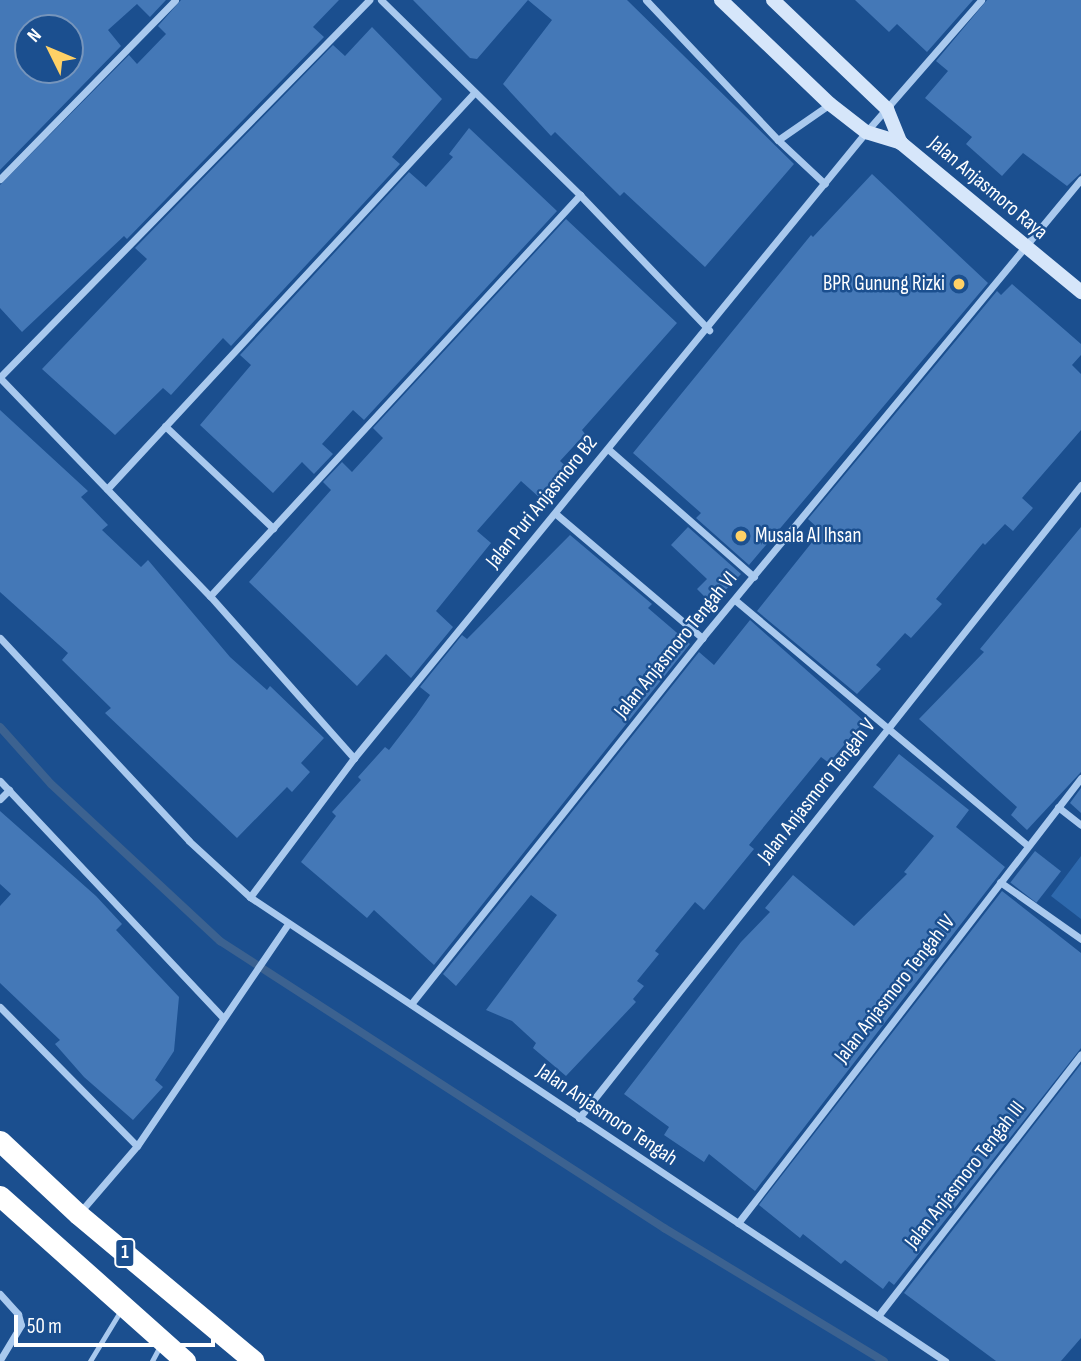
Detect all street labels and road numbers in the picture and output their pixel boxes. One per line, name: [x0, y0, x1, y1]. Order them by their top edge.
street label: Jalan Anjasmoro Raya: [923, 131, 1053, 245]
street label: Jalan Puri Anjasmoro B2: [481, 431, 603, 573]
street label: Jalan Anjasmoro Tengah VI: [609, 567, 743, 723]
street label: Jalan Anjasmoro Tengah V: [753, 714, 881, 868]
street label: Jalan Anjasmoro Tengah IV: [829, 910, 961, 1068]
street label: Jalan Anjasmoro Tengah: [532, 1059, 682, 1171]
street label: Jalan Anjasmoro Tengah III: [900, 1096, 1030, 1254]
road number: 1: [113, 1238, 137, 1268]

